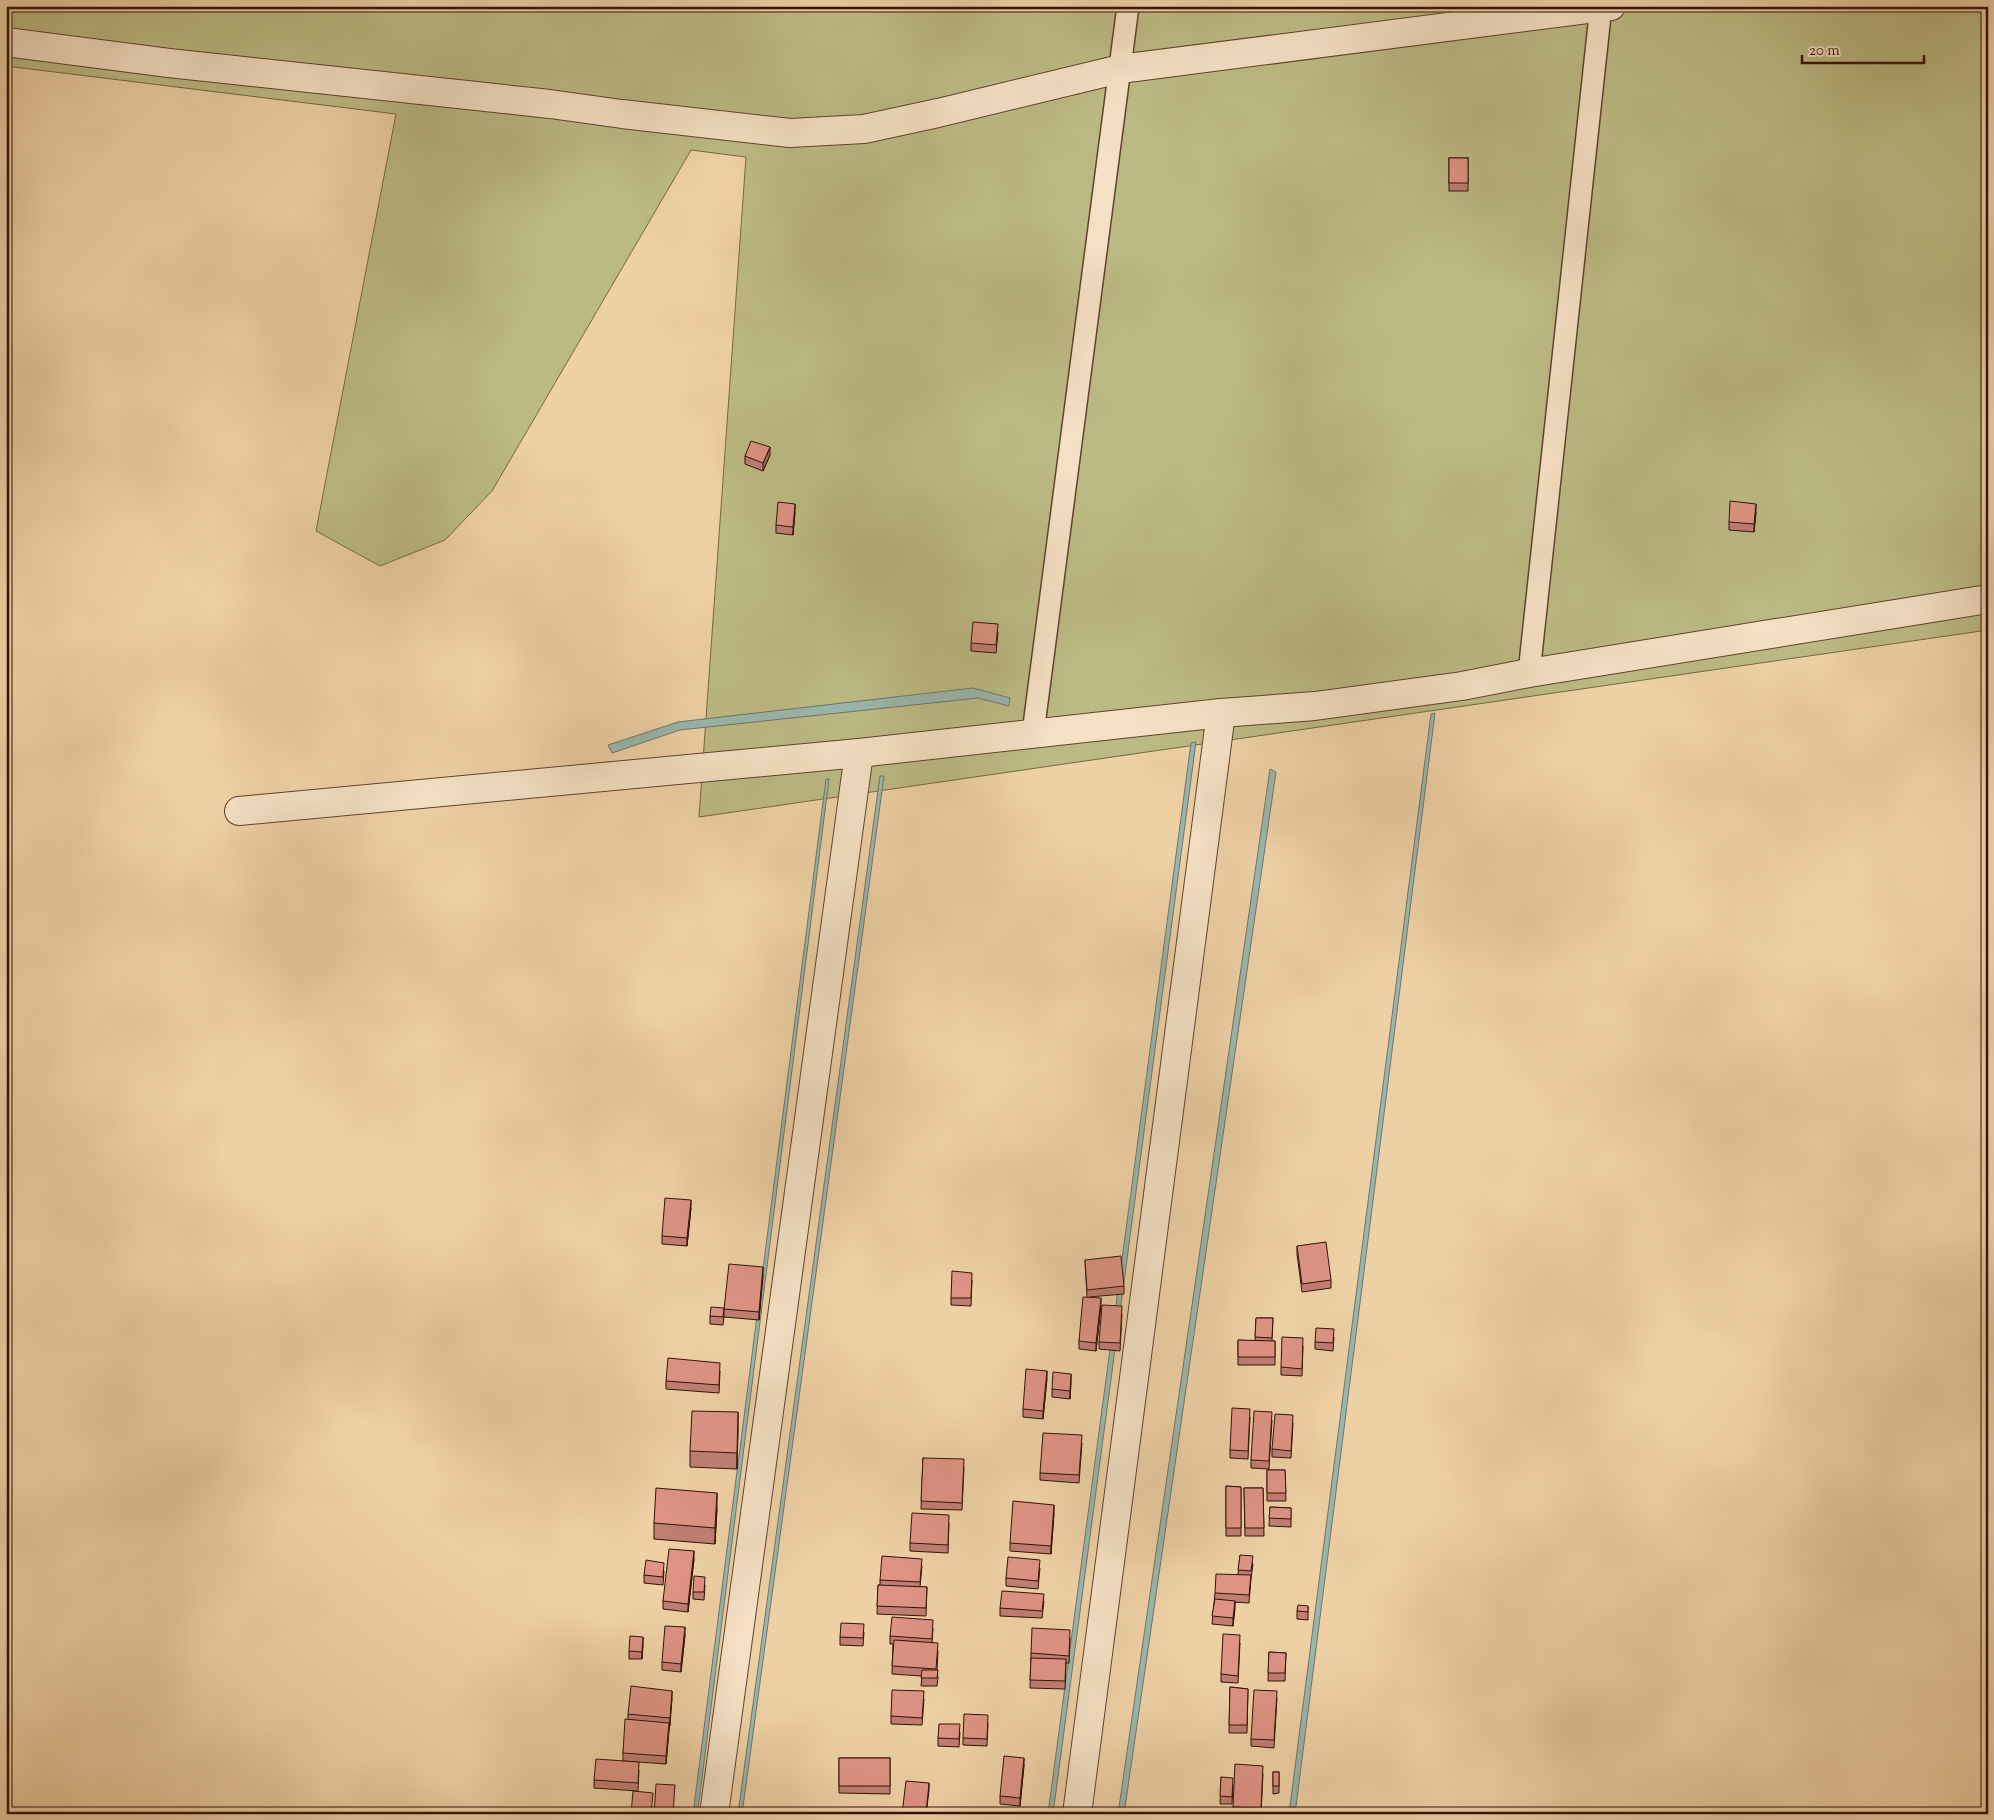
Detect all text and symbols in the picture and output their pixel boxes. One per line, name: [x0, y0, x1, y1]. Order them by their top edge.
scale bar: [1802, 32, 1924, 64]
text: 20 m: [1809, 41, 1840, 62]

